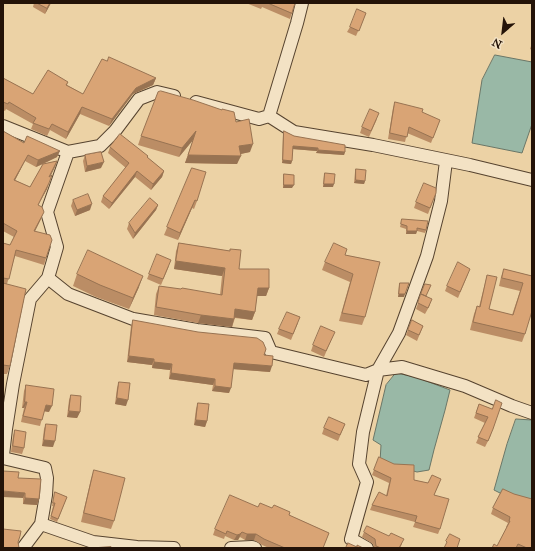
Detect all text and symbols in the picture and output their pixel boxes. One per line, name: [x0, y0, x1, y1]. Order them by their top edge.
north arrow: [483, 12, 523, 52]
text: N: [490, 35, 504, 51]

